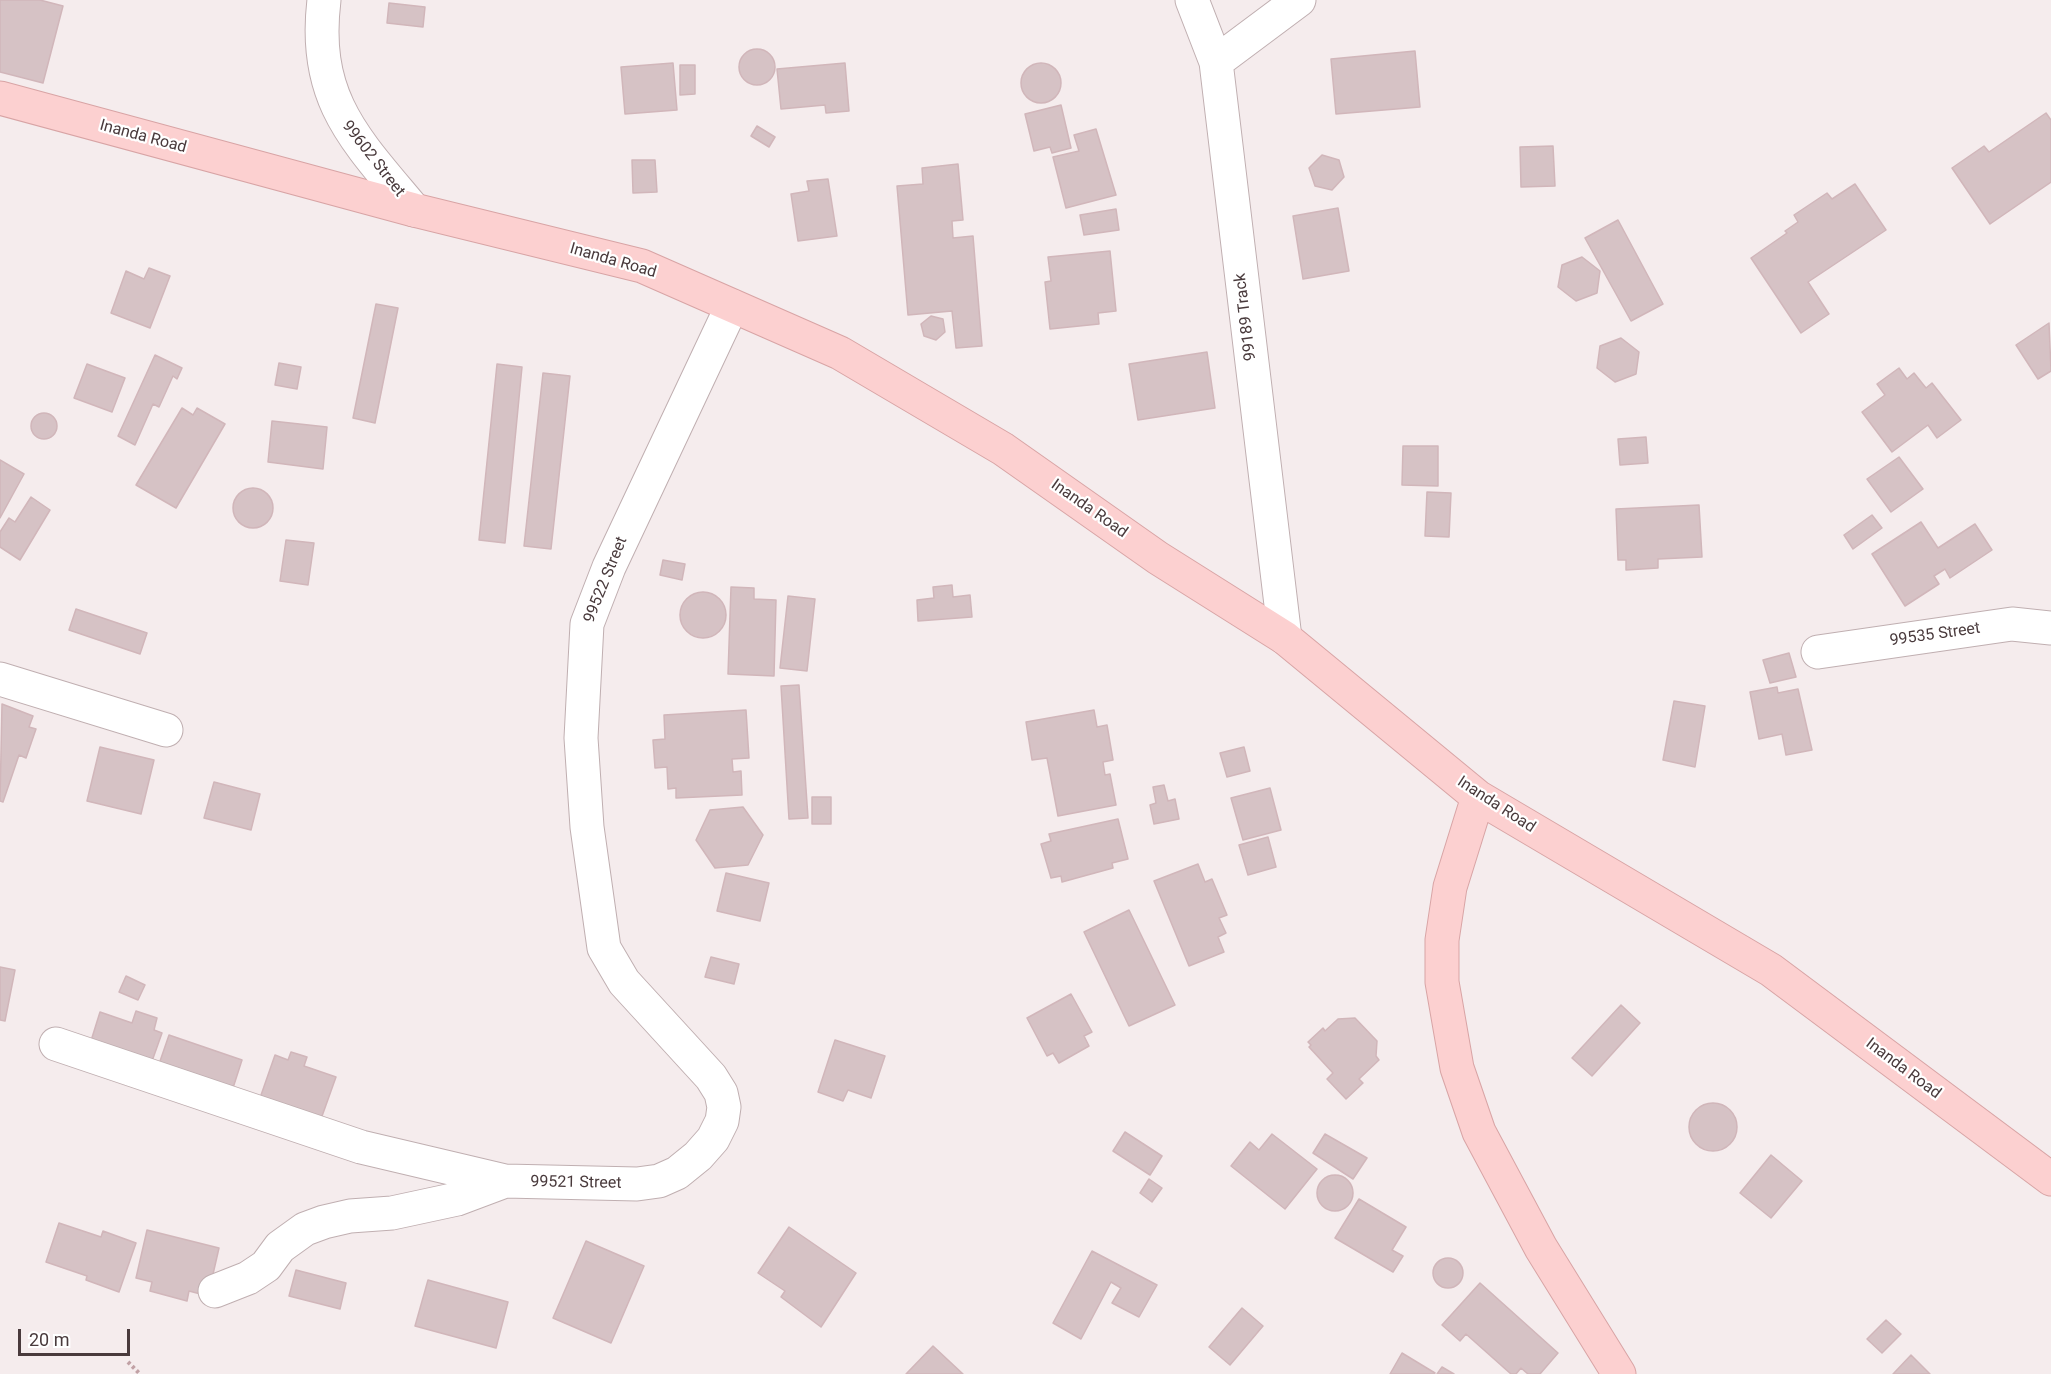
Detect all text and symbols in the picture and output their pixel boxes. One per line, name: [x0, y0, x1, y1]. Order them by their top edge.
street label: Inanda Road: [97, 116, 189, 158]
street label: 99602 Street: [337, 117, 409, 201]
street label: Inanda Road: [568, 239, 658, 283]
street label: 99189 Track: [1231, 272, 1261, 362]
street label: Inanda Road: [1047, 476, 1131, 542]
street label: 99522 Street: [580, 534, 632, 626]
street label: 99535 Street: [1889, 619, 1981, 651]
street label: Inanda Road: [1453, 773, 1539, 837]
street label: Inanda Road: [1862, 1035, 1944, 1103]
street label: 99521 Street: [530, 1173, 622, 1193]
scale bar: [21, 1317, 134, 1355]
text: 20 m: [29, 1329, 69, 1350]

